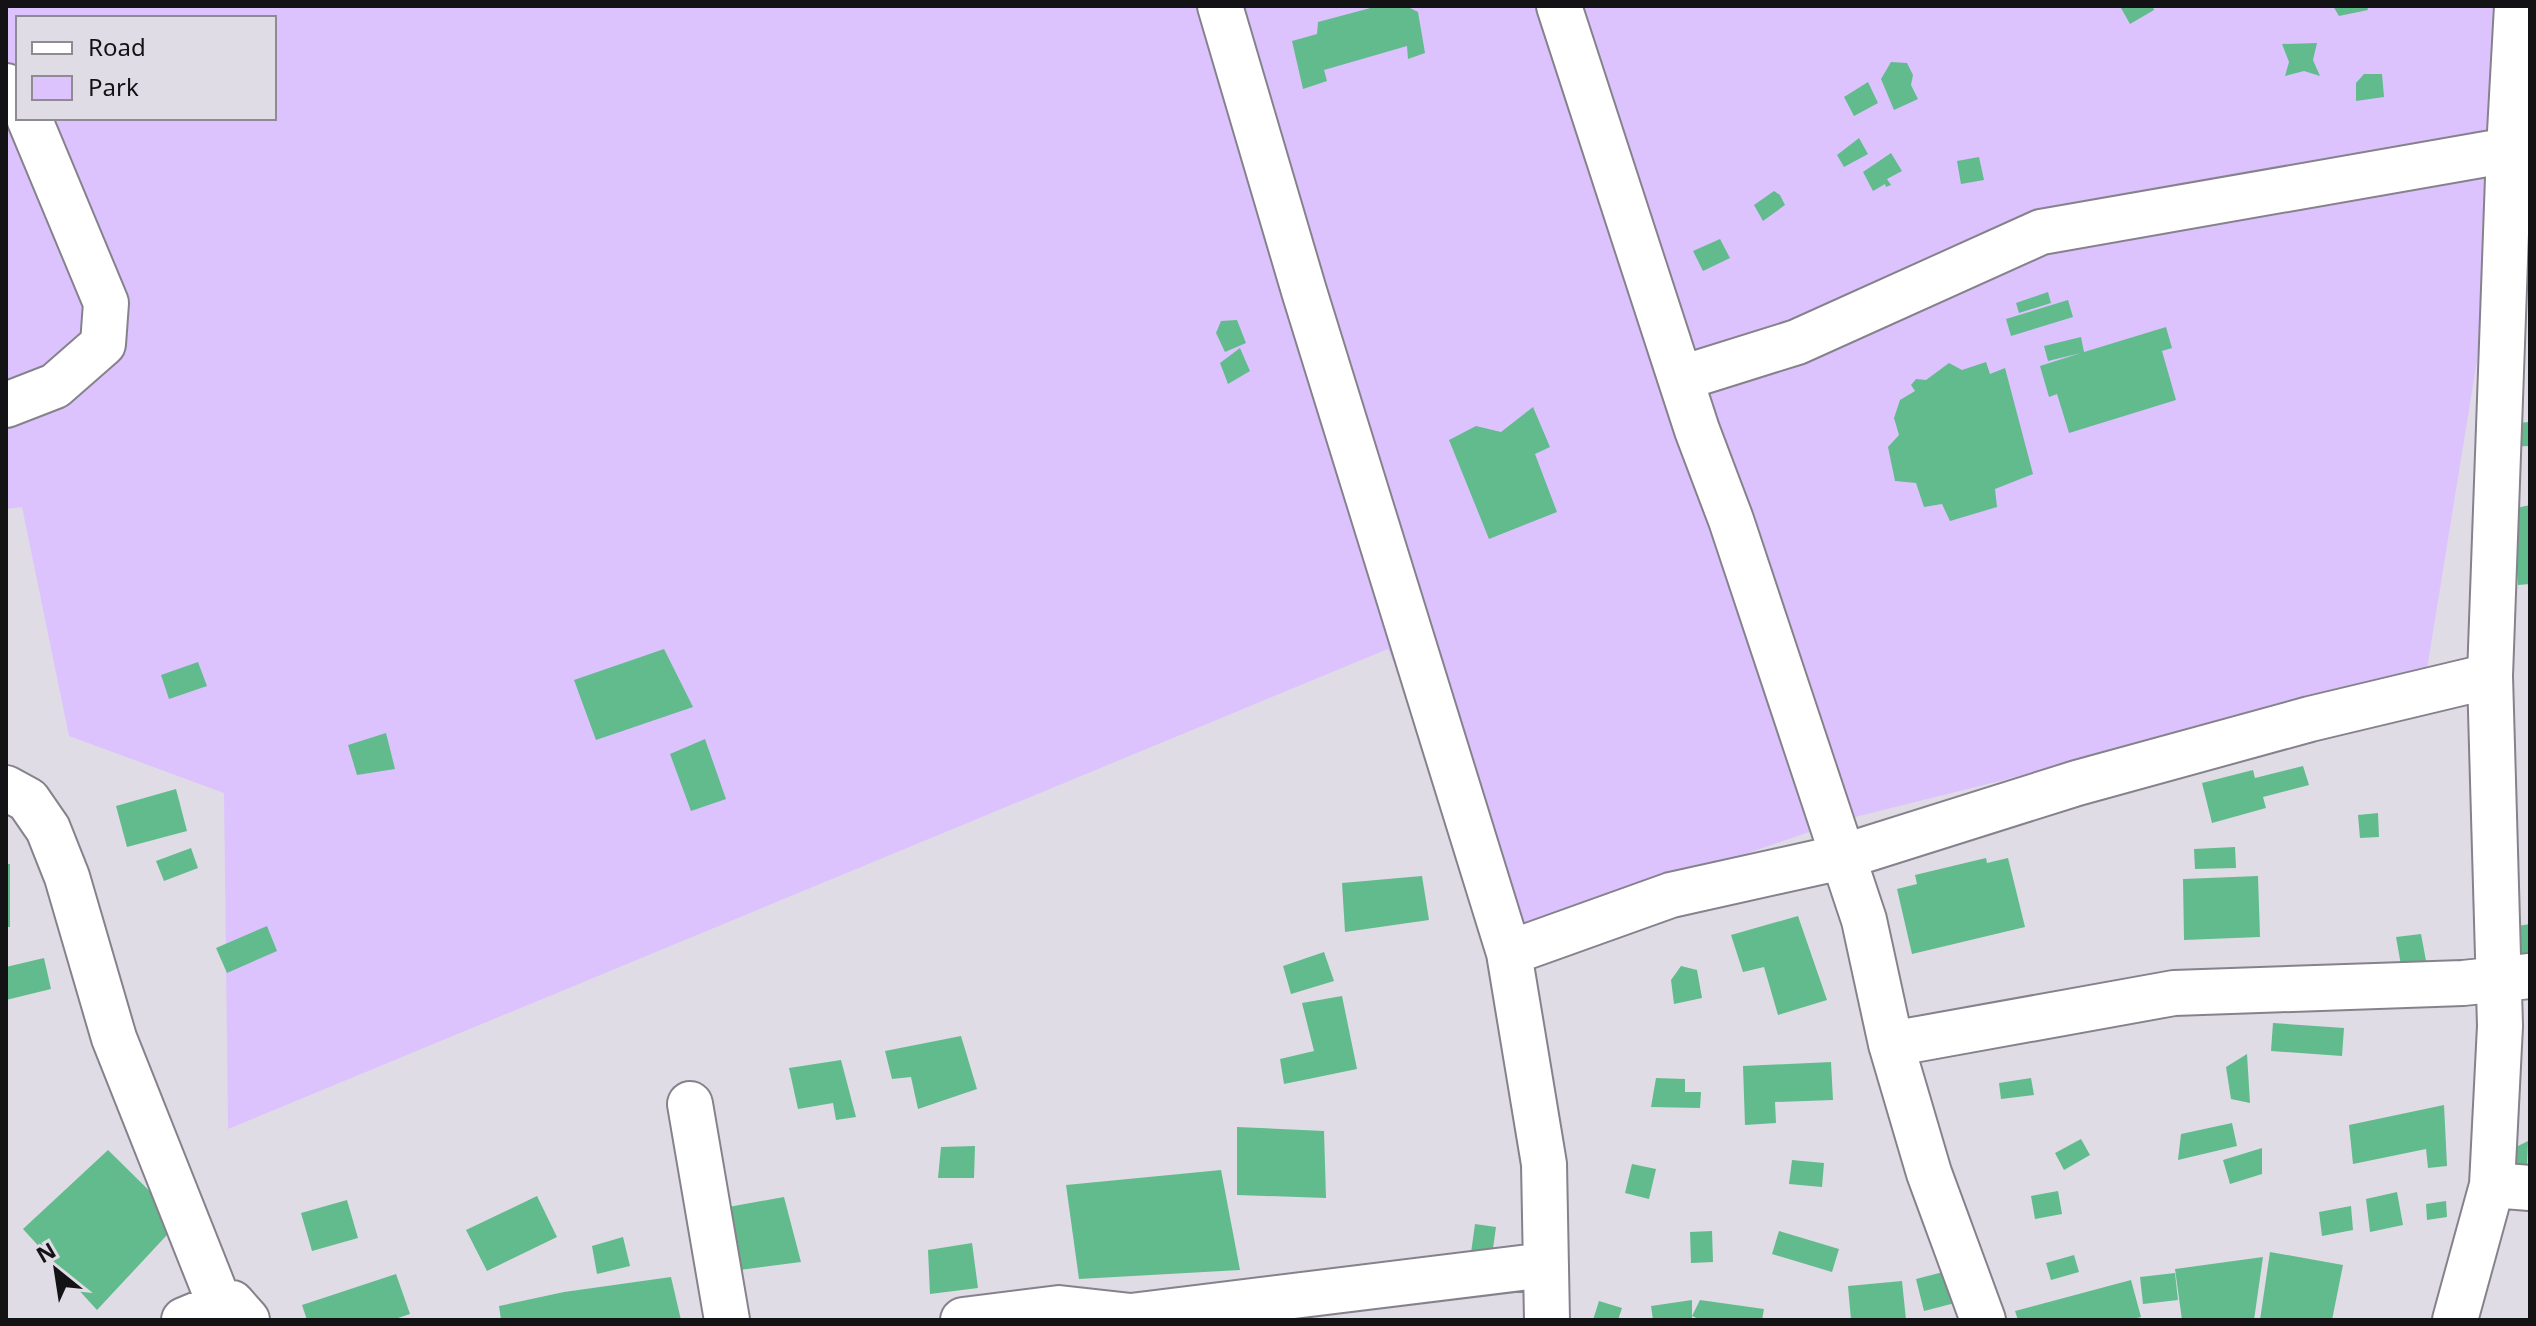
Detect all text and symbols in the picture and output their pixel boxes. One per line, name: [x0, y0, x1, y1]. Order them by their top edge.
legend: [16, 16, 276, 120]
text: Road: [88, 30, 146, 63]
text: Park: [88, 70, 139, 103]
north arrow: [16, 1230, 96, 1310]
text: N: [30, 1234, 61, 1269]

